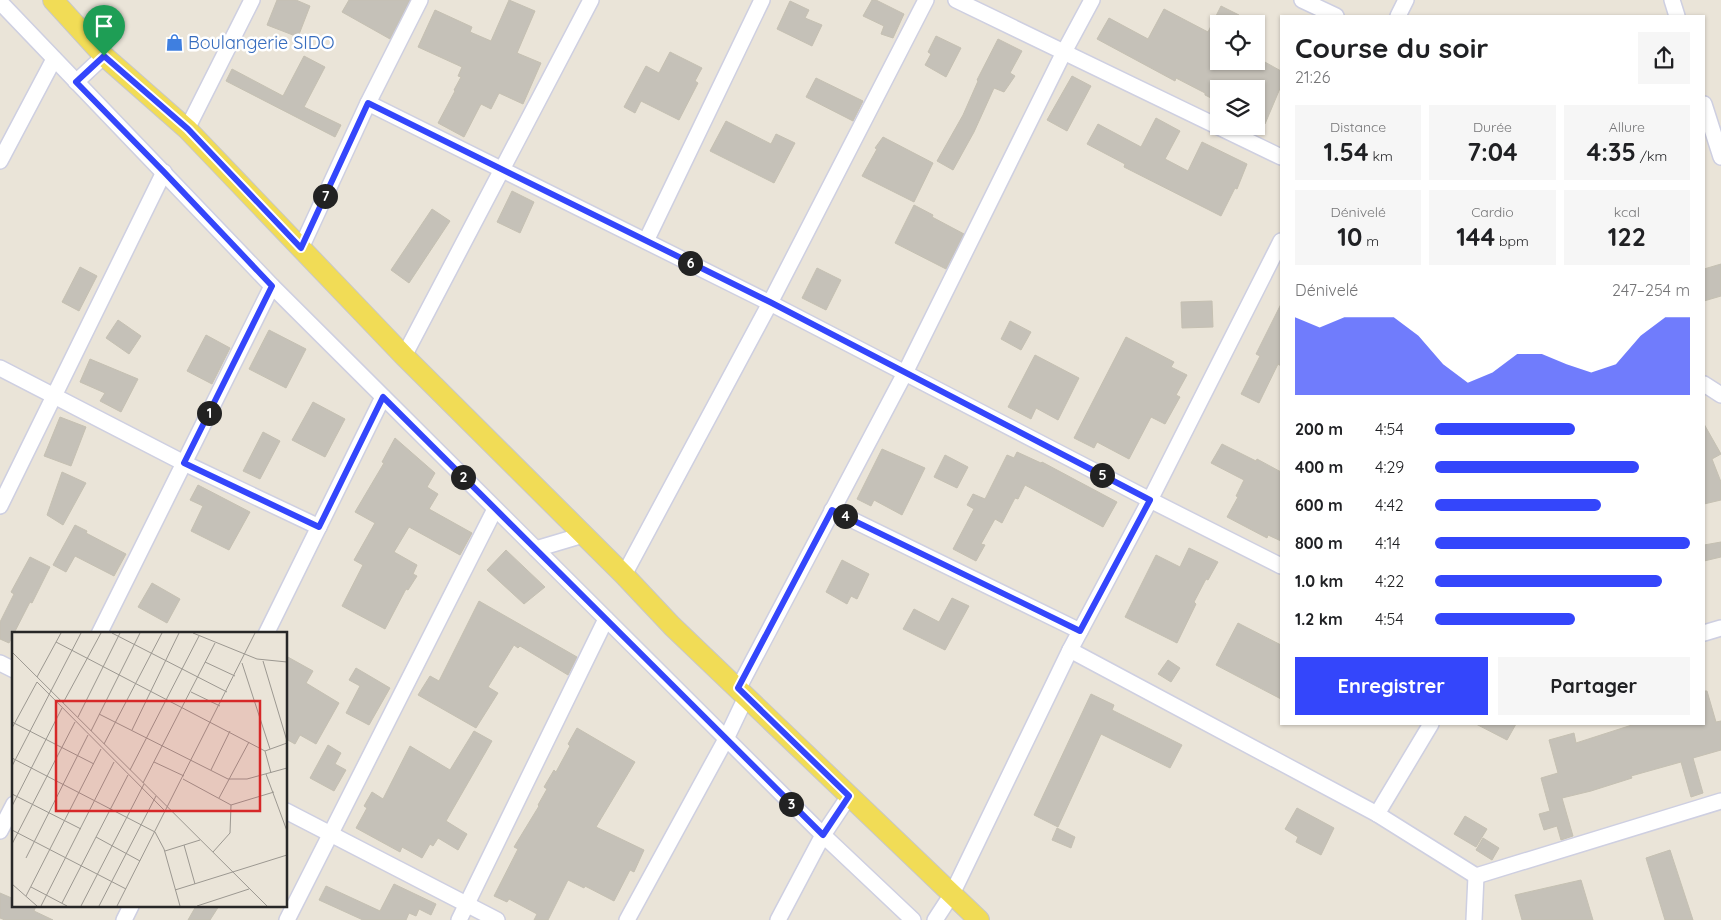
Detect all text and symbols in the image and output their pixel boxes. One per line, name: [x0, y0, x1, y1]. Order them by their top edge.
pin: [83, 5, 125, 56]
icon: arrive: [90, 12, 118, 40]
map controls: [1210, 15, 1265, 135]
button: locate: [1210, 15, 1265, 70]
text: Course du soir: [1295, 30, 1489, 65]
place label: Boulangerie SIDO: [188, 31, 335, 54]
shop icon: Boulangerie SIDO: [164, 32, 184, 52]
button: share: [1638, 32, 1690, 84]
text: 21:26: [1295, 67, 1330, 87]
button: layers: [1210, 80, 1265, 135]
text: Distance: [1330, 118, 1386, 136]
text: Durée: [1473, 118, 1512, 136]
text: Allure: [1609, 118, 1645, 136]
text: 1.54: [1324, 136, 1369, 167]
text: 7:04: [1467, 136, 1518, 167]
text: 4:35: [1586, 136, 1636, 167]
text: km: [1369, 147, 1393, 165]
text: /km: [1636, 147, 1667, 165]
pin: 7: [312, 184, 338, 208]
text: 7: [322, 187, 329, 205]
text: Dénivelé: [1330, 203, 1386, 221]
text: Cardio: [1471, 203, 1514, 221]
text: kcal: [1614, 203, 1640, 221]
text: 10: [1337, 221, 1362, 252]
text: 144: [1456, 221, 1495, 252]
text: 122: [1608, 221, 1646, 252]
text: m: [1362, 232, 1379, 250]
text: bpm: [1495, 232, 1529, 250]
pin: 6: [678, 250, 702, 276]
text: 6: [687, 254, 694, 272]
text: Dénivelé: [1295, 280, 1358, 300]
text: 247–254 m: [1612, 280, 1690, 300]
pin: 1: [196, 400, 222, 426]
text: 1: [207, 404, 212, 422]
text: 200 m: [1295, 419, 1343, 439]
text: 4:54: [1375, 419, 1404, 439]
text: 400 m: [1295, 457, 1343, 477]
text: 4:29: [1375, 457, 1404, 477]
pin: 5: [1090, 462, 1114, 488]
pin: 2: [450, 464, 476, 490]
text: 5: [1098, 466, 1107, 484]
text: 2: [460, 468, 467, 486]
text: 600 m: [1295, 495, 1343, 515]
text: 4:42: [1375, 495, 1404, 515]
pin: 4: [832, 504, 858, 528]
text: 4: [841, 507, 850, 525]
text: 800 m: [1295, 533, 1343, 553]
text: 4:14: [1375, 533, 1401, 553]
text: 1.0 km: [1295, 571, 1343, 591]
text: 4:22: [1375, 571, 1404, 591]
text: 1.2 km: [1295, 609, 1343, 629]
text: 4:54: [1375, 609, 1404, 629]
inset map: [12, 632, 288, 908]
button: Enregistrer: [1295, 657, 1488, 715]
button: Partager: [1498, 657, 1690, 715]
pin: 3: [778, 792, 804, 816]
text: 3: [788, 795, 795, 813]

